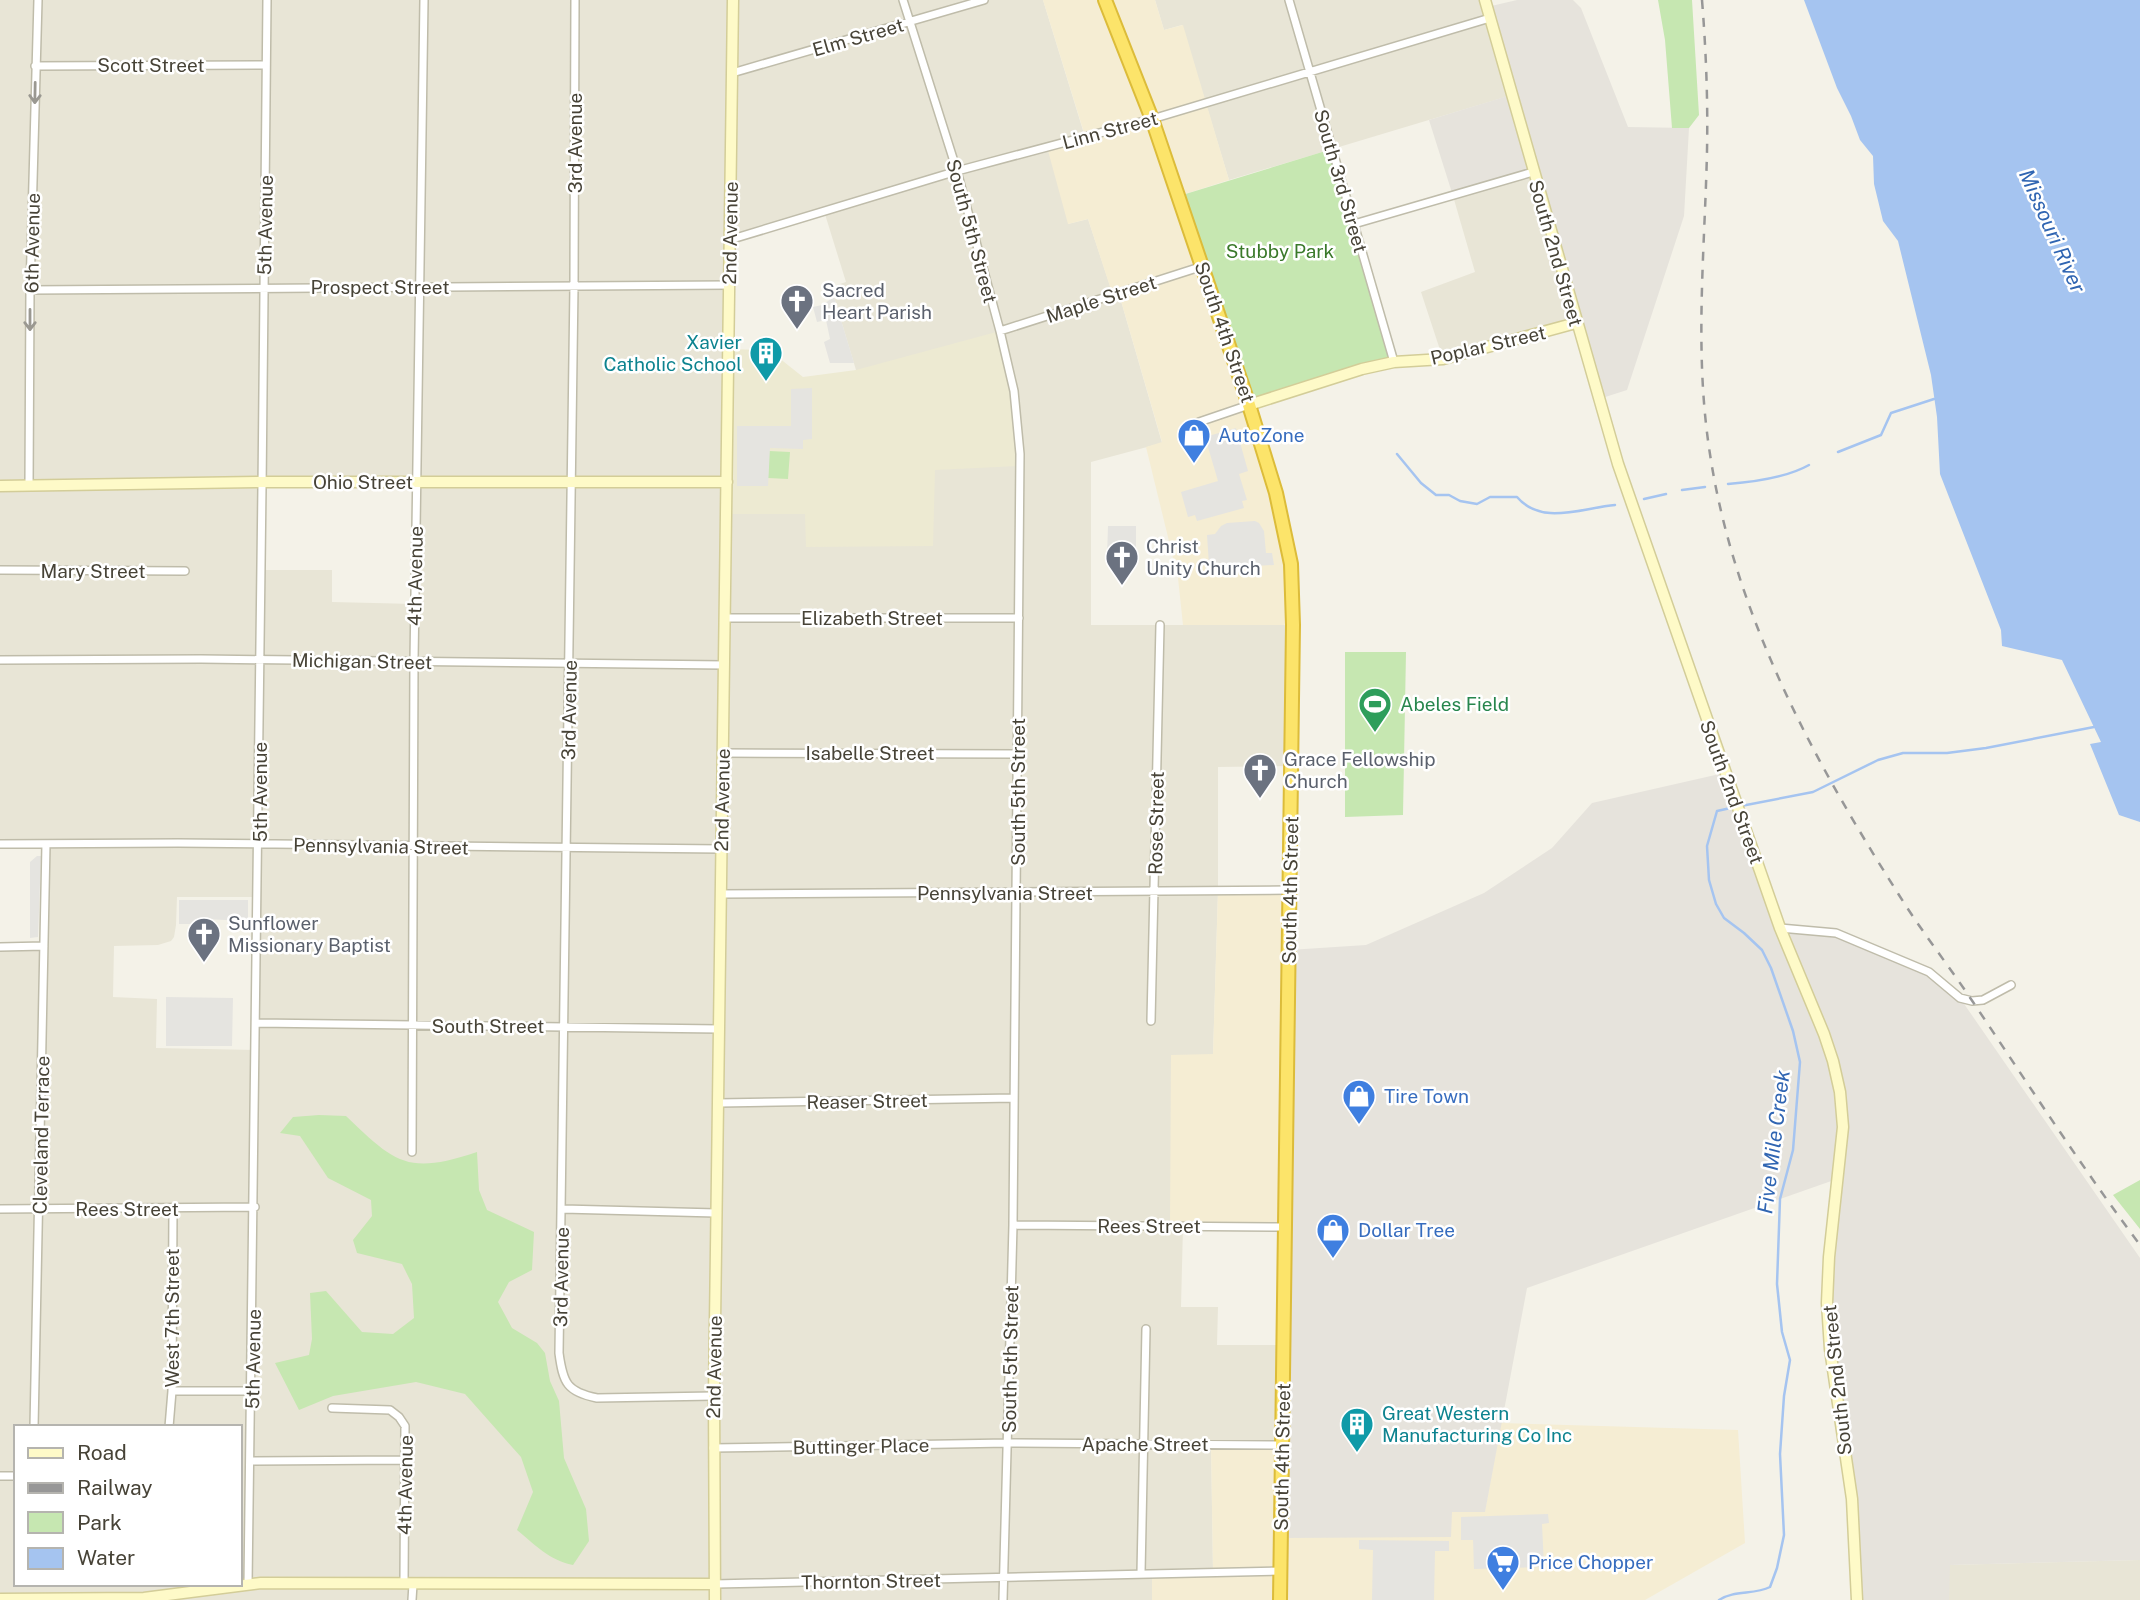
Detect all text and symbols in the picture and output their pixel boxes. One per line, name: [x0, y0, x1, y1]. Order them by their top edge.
street label: Elm Street: [810, 14, 906, 60]
street label: Scott Street: [97, 54, 205, 76]
one-way arrow: [28, 81, 42, 104]
street label: 3rd Avenue: [564, 93, 586, 193]
street label: Linn Street: [1060, 107, 1160, 153]
street label: South 3rd Street: [1310, 107, 1372, 255]
street label: South 5th Street: [942, 157, 1002, 305]
water label: Missouri River: [2014, 165, 2091, 298]
street label: 5th Avenue: [253, 175, 277, 275]
street label: South 2nd Street: [1525, 177, 1587, 329]
street label: 2nd Avenue: [718, 181, 742, 285]
street label: 6th Avenue: [20, 193, 44, 293]
park label: Stubby Park: [1226, 240, 1335, 262]
street label: South 4th Street: [1191, 259, 1259, 405]
street label: Maple Street: [1043, 271, 1159, 327]
street label: Prospect Street: [310, 276, 450, 298]
place label: Sacred Heart Parish: [822, 279, 932, 323]
church icon: Sacred Heart Parish: [778, 282, 816, 331]
one-way arrow: [23, 308, 37, 331]
street label: Poplar Street: [1428, 321, 1548, 369]
place label: Xavier Catholic School: [604, 331, 742, 375]
building icon: Xavier Catholic School: [747, 334, 785, 383]
shop icon: AutoZone: [1175, 416, 1213, 465]
place label: AutoZone: [1218, 424, 1305, 446]
street label: Ohio Street: [313, 471, 413, 493]
street label: 4th Avenue: [403, 526, 427, 626]
place label: Christ Unity Church: [1146, 535, 1261, 579]
church icon: Christ Unity Church: [1103, 538, 1141, 587]
street label: Mary Street: [40, 560, 146, 582]
street label: Elizabeth Street: [801, 607, 943, 629]
street label: Michigan Street: [292, 649, 432, 673]
street label: 3rd Avenue: [557, 660, 581, 760]
sports icon: Abeles Field: [1356, 685, 1394, 734]
place label: Abeles Field: [1400, 693, 1509, 715]
street label: South 2nd Street: [1696, 717, 1768, 867]
street label: South 5th Street: [1007, 718, 1029, 866]
street label: 5th Avenue: [249, 742, 271, 842]
street label: Isabelle Street: [805, 742, 935, 764]
street label: 2nd Avenue: [710, 748, 734, 852]
place label: Grace Fellowship Church: [1284, 748, 1436, 792]
church icon: Grace Fellowship Church: [1241, 751, 1279, 800]
street label: Rose Street: [1144, 771, 1168, 875]
street label: South 4th Street: [1278, 816, 1302, 964]
street label: Pennsylvania Street: [293, 833, 469, 859]
street label: Pennsylvania Street: [917, 882, 1093, 904]
place label: Sunflower Missionary Baptist: [228, 912, 391, 956]
church icon: Sunflower Missionary Baptist: [185, 915, 223, 964]
street label: South Street: [432, 1015, 544, 1037]
street label: Cleveland Terrace: [29, 1055, 53, 1215]
water label: Five Mile Creek: [1752, 1068, 1795, 1215]
shop icon: Tire Town: [1340, 1077, 1378, 1126]
place label: Tire Town: [1384, 1085, 1469, 1107]
street label: Reaser Street: [806, 1089, 928, 1113]
street label: Rees Street: [75, 1198, 179, 1220]
shop icon: Dollar Tree: [1314, 1211, 1352, 1260]
street label: Rees Street: [1097, 1215, 1201, 1237]
place label: Dollar Tree: [1358, 1219, 1455, 1241]
street label: 3rd Avenue: [549, 1227, 573, 1327]
street label: West 7th Street: [161, 1248, 183, 1388]
street label: South 5th Street: [998, 1285, 1022, 1433]
street label: South 2nd Street: [1818, 1304, 1856, 1456]
street label: 5th Avenue: [241, 1309, 265, 1409]
street label: 2nd Avenue: [702, 1315, 726, 1419]
street label: South 4th Street: [1270, 1383, 1294, 1531]
place label: Great Western Manufacturing Co Inc: [1382, 1402, 1572, 1446]
building icon: Great Western Manufacturing Co Inc: [1338, 1405, 1376, 1454]
legend: [14, 1425, 242, 1586]
street label: Apache Street: [1081, 1433, 1209, 1455]
street label: Buttinger Place: [792, 1434, 930, 1458]
street label: 4th Avenue: [393, 1435, 417, 1535]
text: Road: [77, 1440, 127, 1465]
text: Railway: [77, 1475, 153, 1500]
text: Park: [77, 1510, 122, 1535]
supermarket icon: Price Chopper: [1484, 1543, 1522, 1592]
text: Water: [77, 1545, 135, 1570]
place label: Price Chopper: [1528, 1551, 1653, 1573]
street label: Thornton Street: [801, 1569, 941, 1593]

